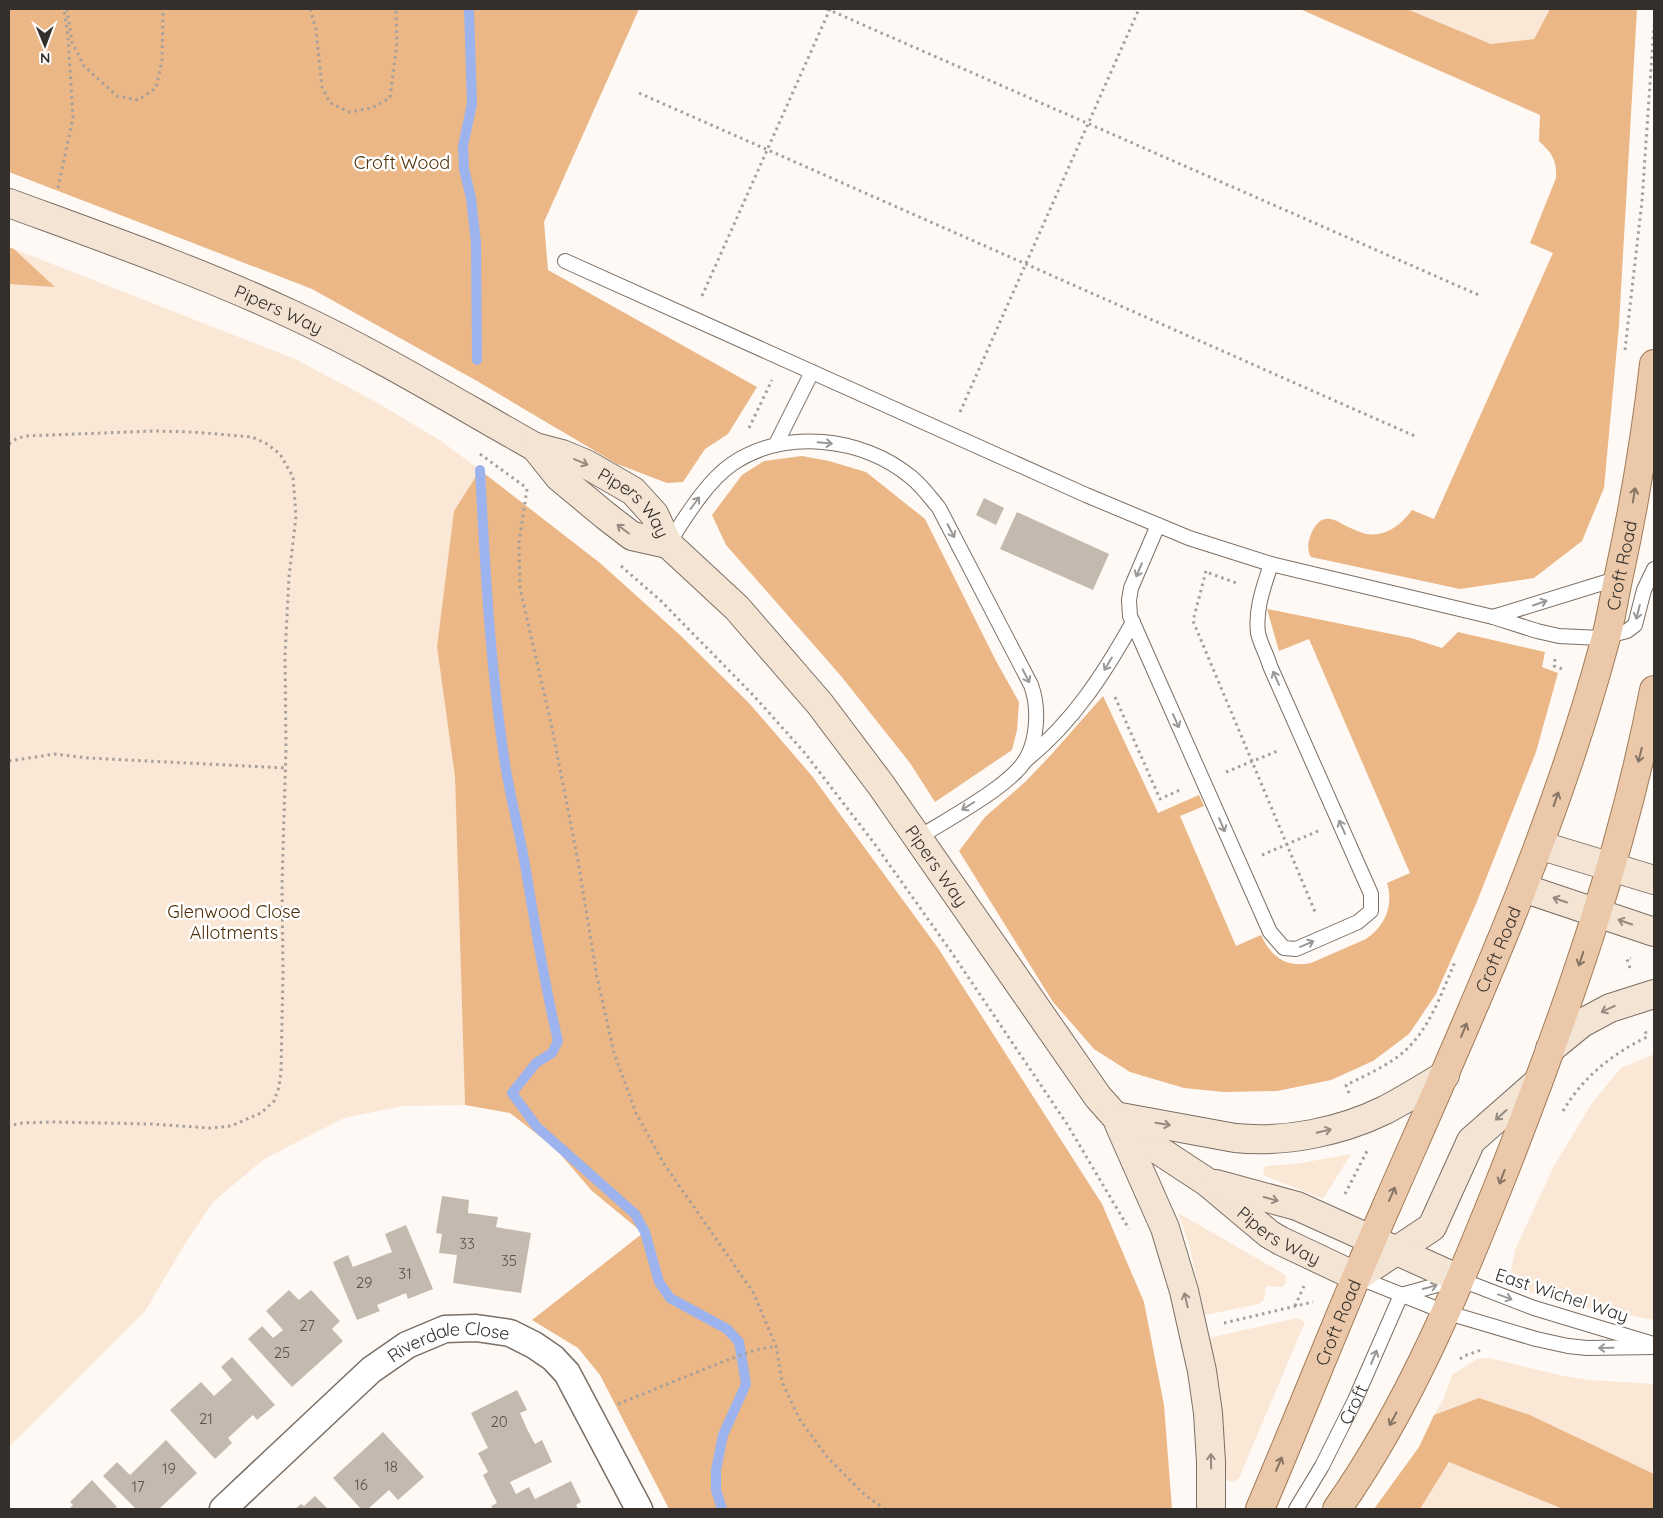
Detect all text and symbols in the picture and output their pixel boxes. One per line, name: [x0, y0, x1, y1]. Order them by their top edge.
north arrow: [20, 20, 70, 70]
text: N: [40, 49, 51, 67]
park label: Croft Wood: [354, 151, 450, 174]
street label: Pipers Way: [231, 279, 327, 339]
one-way arrow: [816, 438, 832, 448]
one-way arrow: [573, 458, 588, 468]
street label: Pipers Way: [594, 462, 675, 541]
one-way arrow: [1630, 488, 1640, 504]
one-way arrow: [690, 496, 700, 510]
street label: Croft Road: [1601, 518, 1641, 612]
one-way arrow: [947, 523, 956, 538]
one-way arrow: [616, 524, 630, 534]
one-way arrow: [1134, 562, 1143, 577]
one-way arrow: [1531, 598, 1547, 607]
one-way arrow: [1633, 603, 1643, 619]
one-way arrow: [1103, 656, 1113, 670]
one-way arrow: [1021, 668, 1031, 683]
one-way arrow: [1270, 671, 1280, 686]
one-way arrow: [1172, 713, 1182, 728]
one-way arrow: [1635, 746, 1644, 762]
one-way arrow: [1552, 792, 1561, 808]
one-way arrow: [962, 802, 976, 812]
one-way arrow: [1218, 817, 1228, 832]
street label: Pipers Way: [901, 820, 973, 911]
one-way arrow: [1336, 820, 1346, 835]
one-way arrow: [1552, 895, 1568, 904]
park label: Glenwood Close Allotments: [167, 900, 301, 944]
street label: Croft Road: [1469, 903, 1525, 996]
one-way arrow: [1618, 917, 1634, 927]
one-way arrow: [1299, 939, 1314, 949]
one-way arrow: [1576, 951, 1585, 966]
one-way arrow: [1601, 1005, 1616, 1015]
one-way arrow: [1459, 1023, 1469, 1038]
one-way arrow: [1495, 1109, 1508, 1120]
one-way arrow: [1155, 1120, 1171, 1130]
one-way arrow: [1315, 1126, 1331, 1135]
one-way arrow: [1496, 1169, 1506, 1184]
one-way arrow: [1388, 1187, 1398, 1202]
one-way arrow: [1262, 1195, 1278, 1204]
street label: Pipers Way: [1233, 1201, 1324, 1270]
house number: 33: [459, 1234, 475, 1253]
house number: 35: [501, 1251, 517, 1270]
street label: East Wichel Way: [1492, 1263, 1632, 1327]
house number: 31: [398, 1264, 412, 1283]
house number: 29: [356, 1273, 372, 1292]
street label: Croft Road: [1309, 1276, 1366, 1369]
one-way arrow: [1421, 1282, 1437, 1291]
one-way arrow: [1181, 1293, 1190, 1309]
one-way arrow: [1496, 1293, 1512, 1302]
house number: 27: [299, 1316, 315, 1335]
street label: Riverdale Close: [382, 1316, 511, 1367]
house number: 25: [274, 1343, 290, 1362]
one-way arrow: [1598, 1343, 1614, 1353]
one-way arrow: [1369, 1350, 1379, 1365]
street label: Croft: [1333, 1381, 1372, 1428]
house number: 21: [199, 1409, 213, 1428]
one-way arrow: [1388, 1411, 1398, 1426]
house number: 20: [490, 1412, 508, 1431]
one-way arrow: [1206, 1453, 1215, 1469]
house number: 18: [384, 1457, 398, 1476]
one-way arrow: [1275, 1457, 1284, 1472]
house number: 19: [162, 1459, 176, 1478]
house number: 16: [354, 1475, 368, 1494]
house number: 17: [131, 1477, 145, 1496]

